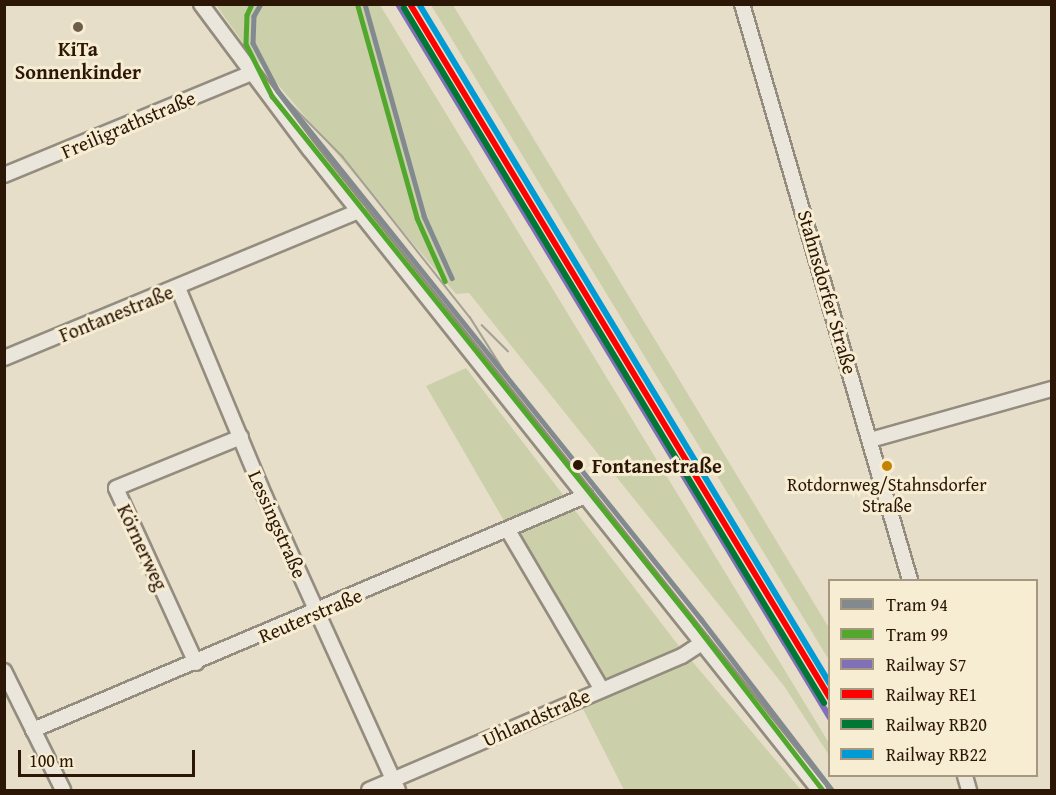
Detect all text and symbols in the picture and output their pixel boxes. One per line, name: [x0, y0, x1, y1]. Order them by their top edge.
marker: KiTa Sonnenkinder: [71, 20, 85, 34]
place label: KiTa Sonnenkinder: [15, 36, 141, 83]
street label: Freiligrathstraße: [57, 85, 199, 163]
street label: Stahnsdorfer Straße: [793, 207, 863, 377]
street label: Fontanestraße: [55, 279, 177, 347]
place label: Fontanestraße: [592, 453, 722, 477]
marker: Fontanestraße: [569, 456, 587, 474]
marker: Rotdornweg/Stahnsdorfer Straße: [881, 460, 893, 472]
street label: Lessingstraße: [244, 466, 312, 582]
place label: Rotdornweg/Stahnsdorfer Straße: [787, 475, 987, 518]
street label: Körnerweg: [113, 500, 173, 594]
legend: [828, 579, 1038, 777]
street label: Reuterstraße: [255, 582, 365, 648]
text: Tram 94: [886, 591, 948, 618]
text: Tram 99: [886, 621, 948, 648]
text: Railway S7: [886, 651, 966, 678]
text: Railway RE1: [886, 681, 977, 708]
street label: Uhlandstraße: [479, 683, 593, 751]
text: Railway RB20: [886, 711, 987, 738]
scale bar: [21, 738, 198, 776]
text: Railway RB22: [886, 741, 987, 768]
text: 100 m: [29, 747, 74, 774]

